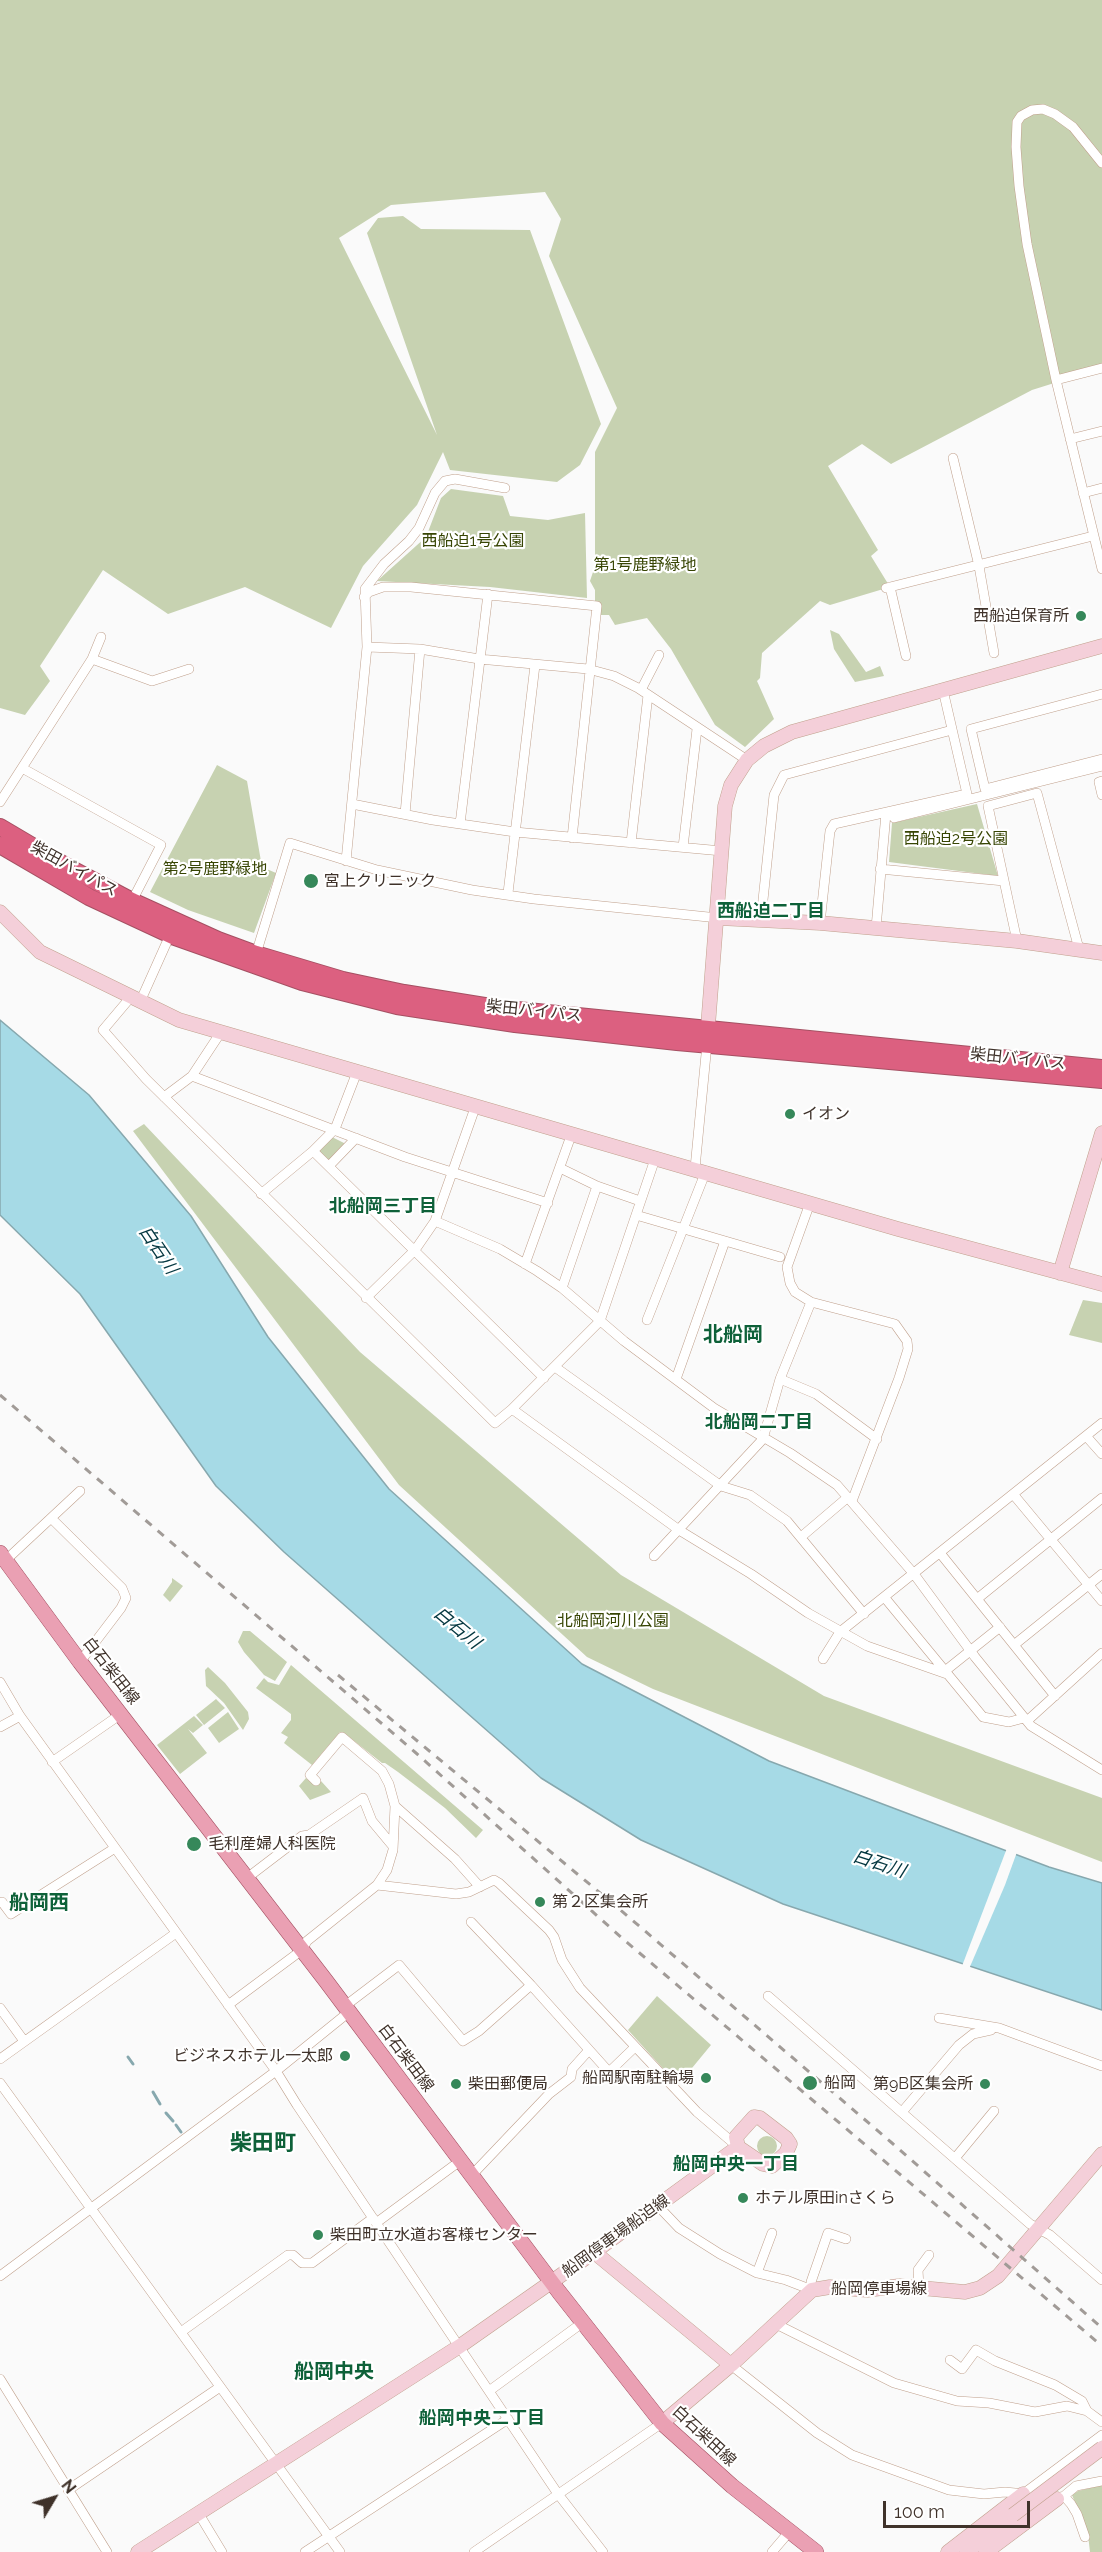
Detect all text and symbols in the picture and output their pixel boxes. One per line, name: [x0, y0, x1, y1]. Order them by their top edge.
park label: 西船迫1号公園: [422, 531, 524, 551]
park label: 第1号鹿野緑地: [594, 555, 696, 575]
place label: 西船迫保育所: [973, 606, 1069, 626]
marker: 西船迫保育所: [1074, 609, 1088, 623]
park label: 西船迫2号公園: [904, 829, 1008, 849]
street label: 柴田バイパス: [27, 837, 121, 901]
park label: 第2号鹿野緑地: [163, 859, 267, 879]
place label: 宮上クリニック: [324, 871, 436, 891]
marker: 宮上クリニック: [302, 872, 320, 890]
district label: 西船迫二丁目: [717, 901, 825, 923]
street label: 柴田バイパス: [485, 996, 583, 1026]
street label: 柴田バイパス: [969, 1044, 1067, 1074]
place label: イオン: [802, 1104, 850, 1124]
marker: イオン: [783, 1107, 797, 1121]
district label: 北船岡三丁目: [329, 1196, 437, 1218]
water label: 白石川: [134, 1222, 182, 1278]
district label: 北船岡: [703, 1323, 763, 1347]
district label: 北船岡二丁目: [705, 1412, 813, 1434]
water label: 白石川: [429, 1602, 485, 1654]
park label: 北船岡河川公園: [557, 1611, 669, 1631]
street label: 白石柴田線: [79, 1634, 143, 1708]
place label: 毛利産婦人科医院: [208, 1834, 336, 1854]
marker: 毛利産婦人科医院: [185, 1835, 203, 1853]
water label: 白石川: [850, 1845, 908, 1883]
district label: 船岡西: [9, 1891, 69, 1915]
place label: 第２区集会所: [552, 1892, 648, 1912]
marker: 第２区集会所: [533, 1895, 547, 1909]
street label: 白石柴田線: [374, 2020, 438, 2096]
place label: ビジネスホテル一太郎: [173, 2046, 333, 2066]
marker: ビジネスホテル一太郎: [338, 2049, 352, 2063]
place label: 船岡駅南駐輪場: [582, 2068, 694, 2088]
marker: 船岡駅南駐輪場: [699, 2071, 713, 2085]
place label: 船岡: [824, 2073, 856, 2093]
place label: 柴田郵便局: [468, 2074, 548, 2094]
marker: 船岡: [801, 2074, 819, 2092]
place label: 第9B区集会所: [873, 2074, 973, 2094]
marker: 柴田郵便局: [449, 2077, 463, 2091]
marker: 第9B区集会所: [978, 2077, 992, 2091]
district label: 柴田町: [230, 2130, 296, 2156]
district label: 船岡中央一丁目: [673, 2154, 799, 2176]
place label: ホテル原田inさくら: [755, 2188, 896, 2208]
street label: 船岡停車場船迫線: [559, 2191, 673, 2281]
marker: ホテル原田inさくら: [736, 2191, 750, 2205]
place label: 柴田町立水道お客様センター: [330, 2225, 538, 2245]
marker: 柴田町立水道お客様センター: [311, 2228, 325, 2242]
street label: 船岡停車場線: [831, 2279, 927, 2299]
district label: 船岡中央: [294, 2360, 374, 2384]
street label: 白石柴田線: [668, 2402, 740, 2470]
district label: 船岡中央二丁目: [419, 2408, 545, 2430]
north arrow: [24, 2468, 84, 2528]
text: N: [57, 2476, 80, 2497]
scale bar: [886, 2489, 1033, 2527]
text: 100 m: [894, 2501, 945, 2522]

